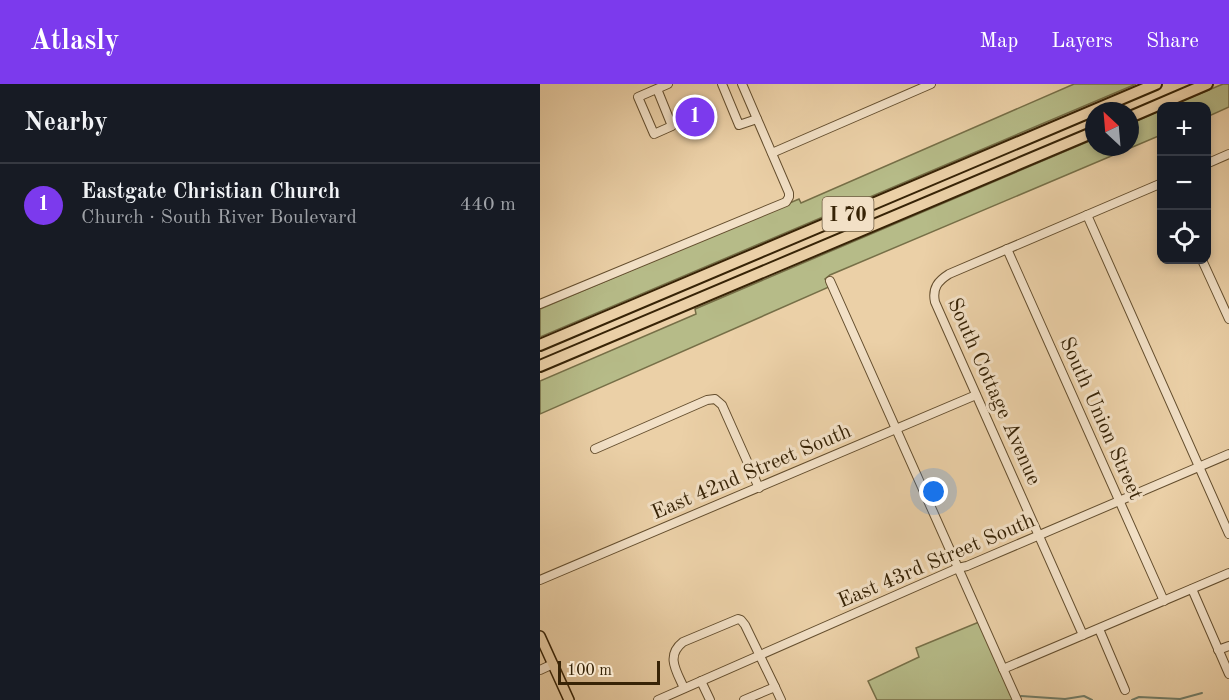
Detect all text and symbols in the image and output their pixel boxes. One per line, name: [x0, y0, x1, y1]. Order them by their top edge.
text: Atlasly: [30, 28, 120, 56]
text: Map: [979, 31, 1018, 52]
text: Layers: [1051, 31, 1113, 52]
text: Share: [1146, 31, 1199, 52]
pin: 1: [676, 94, 714, 140]
north arrow: [1085, 102, 1139, 156]
map controls: [1157, 102, 1211, 264]
button: +: [1157, 102, 1211, 156]
text: Nearby: [24, 110, 108, 136]
button: −: [1157, 156, 1211, 210]
text: Eastgate Christian Church: [81, 181, 340, 203]
text: 1: [38, 195, 49, 215]
text: 440 m: [460, 195, 516, 215]
road number: I 70: [822, 197, 874, 231]
text: Church · South River Boulevard: [81, 208, 357, 228]
button: locate: [1157, 210, 1211, 264]
street label: South Cottage Avenue: [943, 295, 1044, 488]
street label: South Union Street: [1055, 334, 1146, 503]
street label: East 42nd Street South: [649, 421, 855, 524]
your location: [919, 477, 948, 506]
street label: East 43rd Street South: [835, 510, 1038, 612]
scale bar: [558, 658, 660, 686]
text: 100 m: [567, 663, 612, 679]

